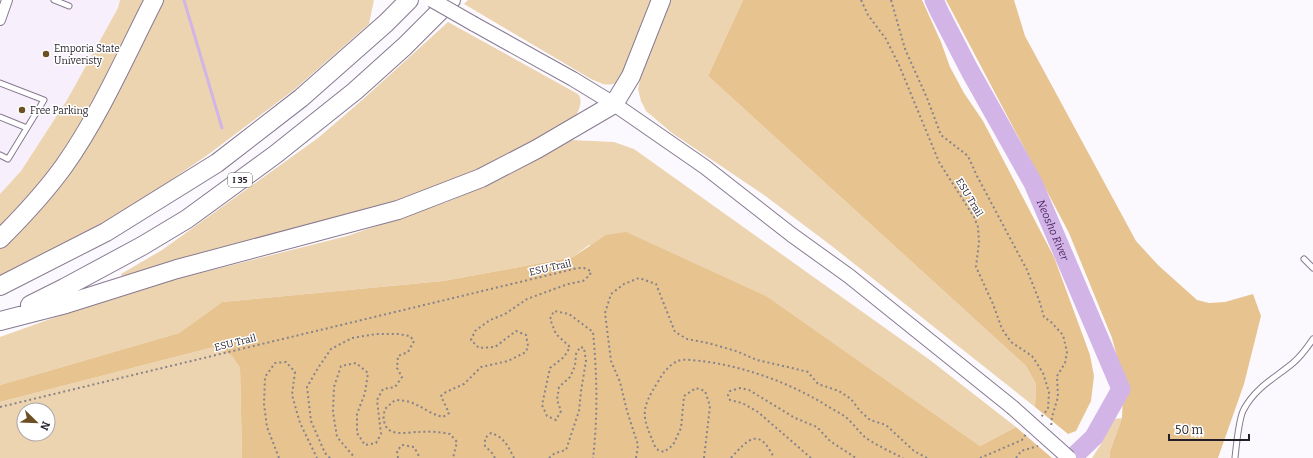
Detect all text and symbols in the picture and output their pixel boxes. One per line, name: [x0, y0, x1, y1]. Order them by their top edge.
place label: Emporia State Univeristy: [54, 43, 120, 67]
marker: Emporia State Univeristy: [41, 49, 51, 59]
marker: Free Parking: [17, 105, 27, 115]
place label: Free Parking: [30, 105, 89, 117]
road number: I 35: [228, 173, 252, 187]
street label: ESU Trail: [953, 176, 985, 219]
water label: Neosho River: [1034, 197, 1072, 263]
street label: ESU Trail: [528, 257, 573, 279]
street label: ESU Trail: [213, 332, 258, 354]
north arrow: [16, 402, 56, 442]
scale bar: [1169, 416, 1249, 442]
text: N: [37, 419, 52, 433]
text: 50 m: [1175, 423, 1204, 437]

